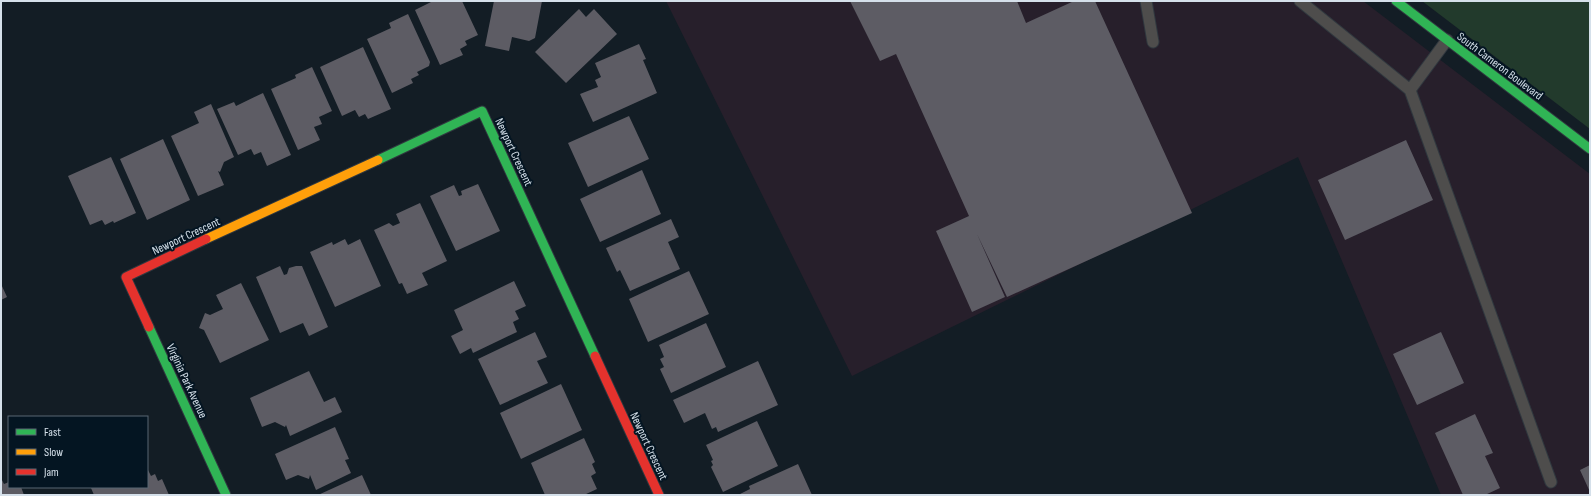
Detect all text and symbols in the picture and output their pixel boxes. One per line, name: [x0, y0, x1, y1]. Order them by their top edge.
street label: South Cameron Boulevard: [1454, 29, 1546, 104]
street label: Newport Crescent: [491, 116, 536, 189]
street label: Newport Crescent: [150, 214, 223, 259]
street label: Virginia Park Avenue: [163, 342, 210, 421]
street label: Newport Crescent: [626, 410, 671, 483]
legend: [8, 416, 148, 488]
text: Fast: [44, 425, 61, 440]
text: Slow: [44, 445, 63, 460]
text: Jam: [43, 465, 59, 480]

